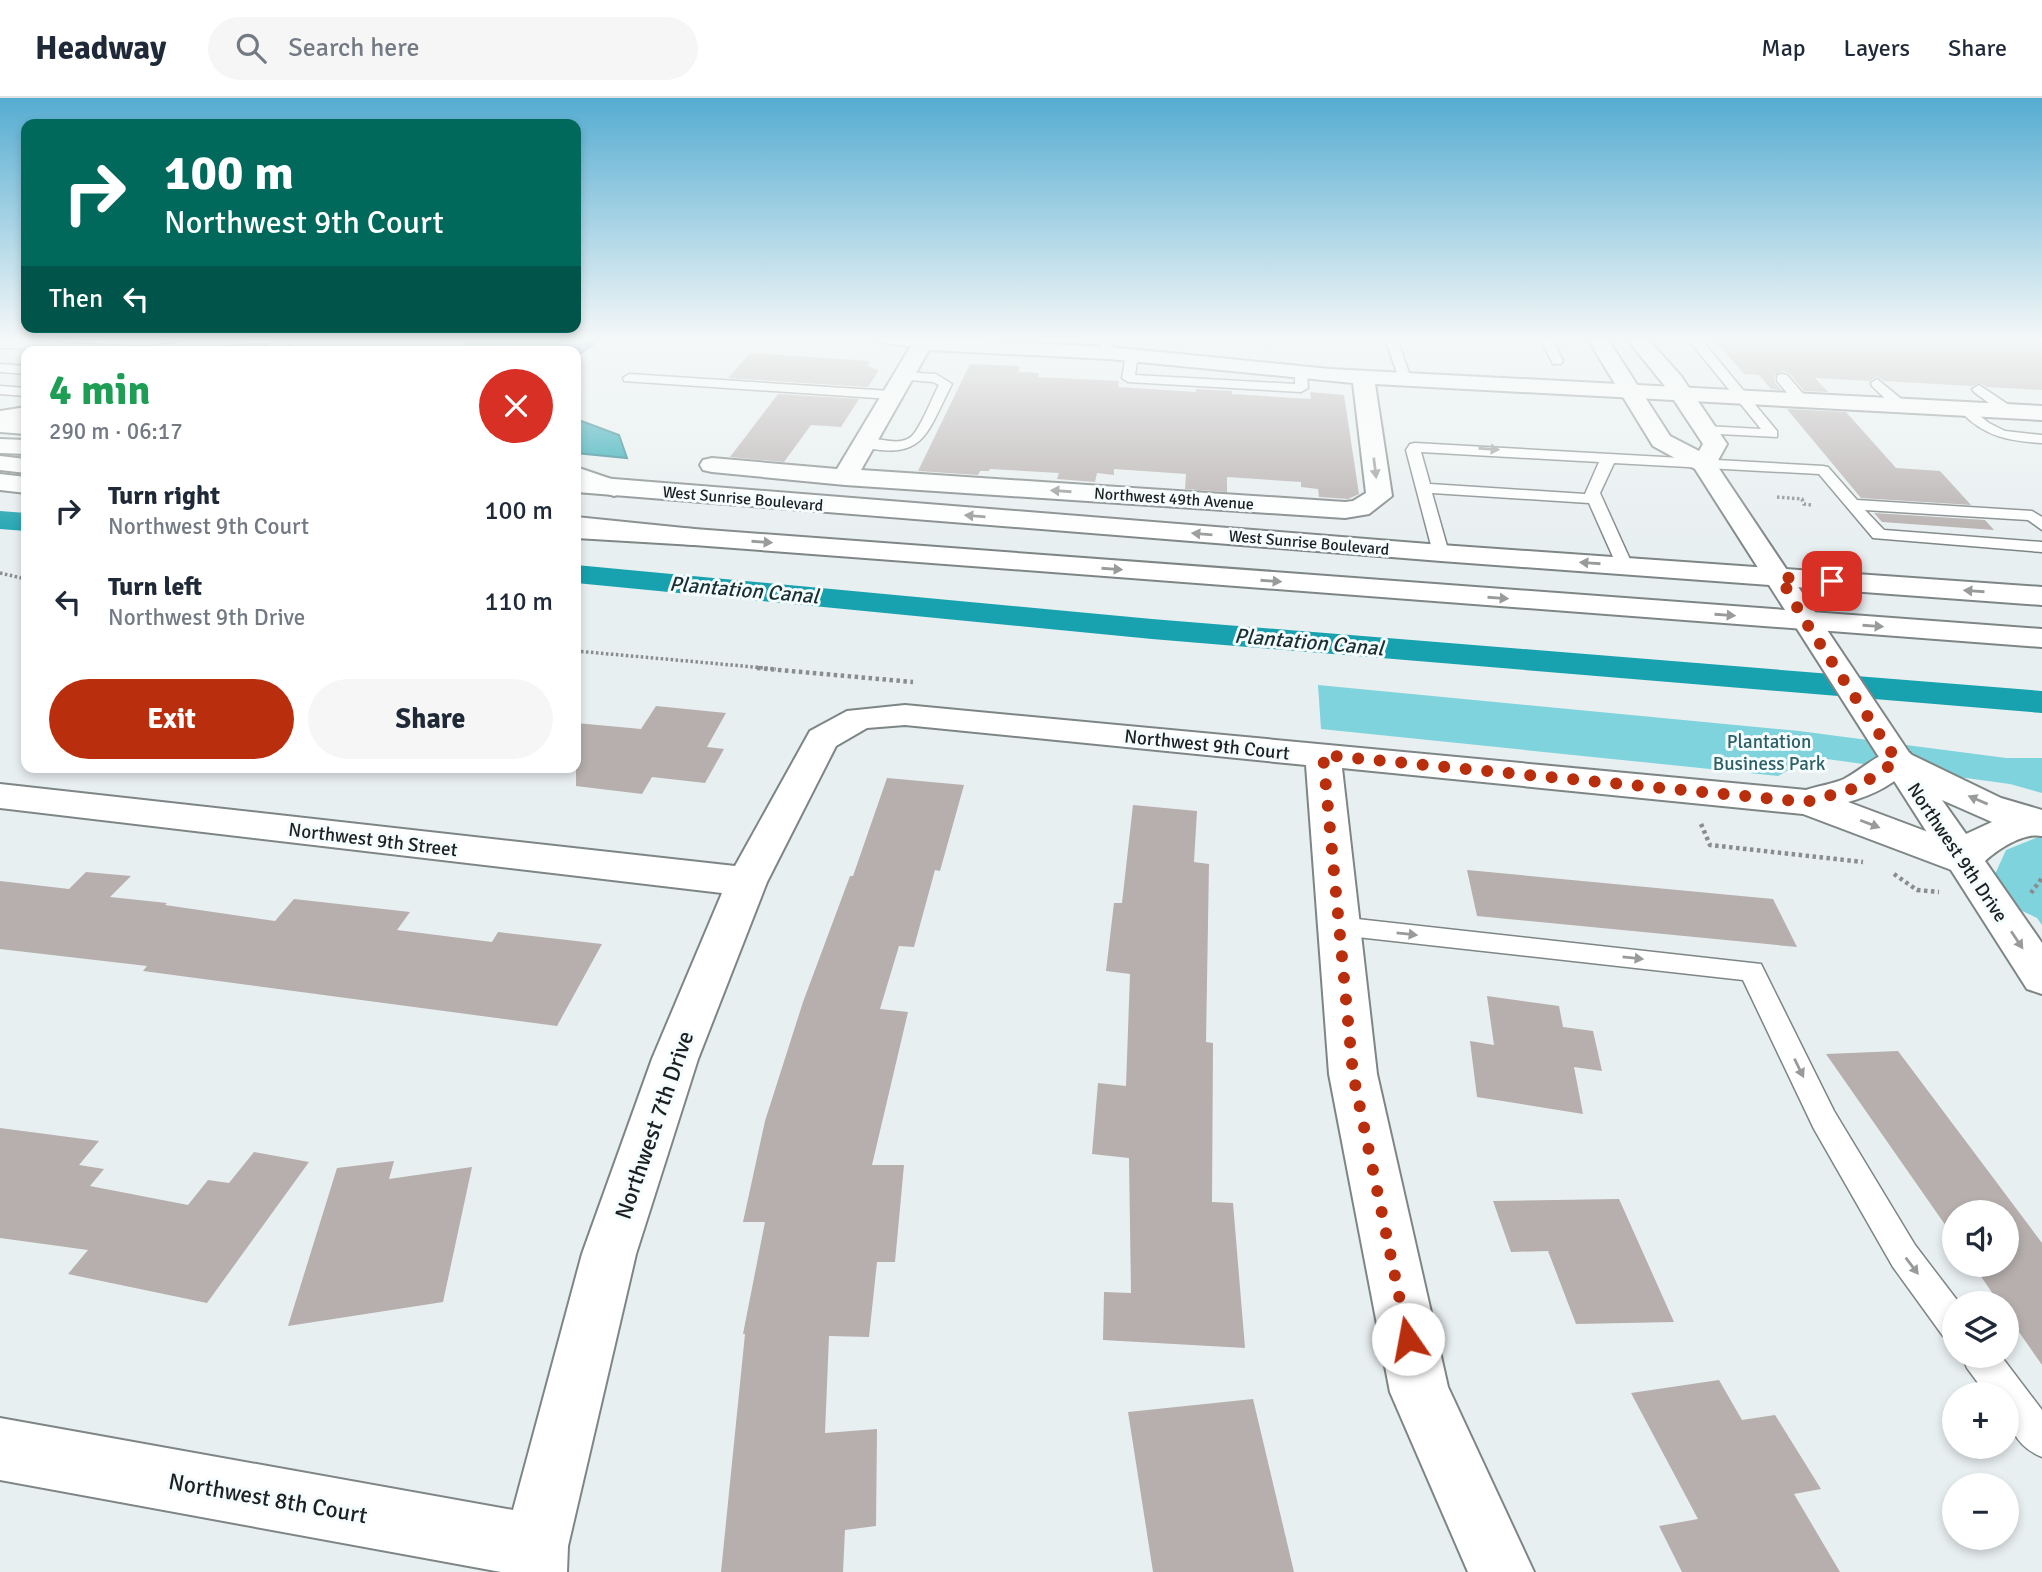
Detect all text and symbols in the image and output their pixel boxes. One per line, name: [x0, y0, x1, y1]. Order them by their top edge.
search box: [208, 17, 698, 80]
text: Headway: [35, 28, 166, 69]
icon: search: [232, 29, 270, 67]
text: Search here: [288, 32, 419, 64]
text: Map: [1761, 33, 1806, 63]
text: Layers: [1844, 33, 1910, 63]
text: Share: [1948, 33, 2007, 63]
text: 100 m: [164, 143, 294, 203]
icon: right: [49, 147, 140, 238]
text: Northwest 9th Court: [164, 203, 444, 242]
icon: left: [117, 280, 155, 318]
text: Then: [49, 283, 103, 315]
text: 4 min: [49, 365, 150, 416]
button: close: [479, 369, 553, 443]
text: 290 m · 06:17: [49, 417, 183, 446]
one-way arrow: [1478, 444, 1500, 455]
one-way arrow: [1370, 458, 1381, 480]
text: Turn right: [108, 480, 220, 512]
street label: West Sunrise Boulevard: [662, 482, 824, 516]
street label: Northwest 49th Avenue: [1093, 483, 1254, 515]
one-way arrow: [1049, 485, 1071, 496]
icon: right: [49, 492, 87, 530]
text: 100 m: [484, 495, 553, 527]
one-way arrow: [964, 510, 986, 521]
text: Northwest 9th Court: [108, 512, 309, 541]
street label: West Sunrise Boulevard: [1228, 526, 1390, 560]
one-way arrow: [1191, 528, 1213, 539]
one-way arrow: [751, 537, 773, 548]
pin: [1802, 551, 1862, 611]
one-way arrow: [1579, 558, 1601, 569]
icon: arrive: [1813, 562, 1851, 600]
one-way arrow: [1101, 563, 1123, 574]
text: Turn left: [108, 571, 202, 603]
water label: Plantation Canal: [668, 571, 821, 610]
one-way arrow: [1260, 576, 1282, 587]
icon: left: [49, 583, 87, 621]
one-way arrow: [1963, 585, 1985, 596]
text: 110 m: [484, 586, 553, 618]
one-way arrow: [1487, 593, 1509, 604]
text: Northwest 9th Drive: [108, 603, 305, 632]
one-way arrow: [1714, 610, 1736, 621]
one-way arrow: [1862, 621, 1884, 632]
water label: Plantation Canal: [1233, 623, 1386, 662]
button: Exit: [49, 679, 294, 759]
button: Share: [308, 679, 553, 759]
street label: Northwest 9th Court: [1123, 724, 1291, 766]
park label: Plantation Business Park: [1713, 730, 1826, 776]
street label: Northwest 9th Drive: [1902, 778, 2013, 927]
one-way arrow: [1967, 795, 1988, 806]
street label: Northwest 9th Street: [287, 818, 459, 862]
one-way arrow: [1860, 818, 1881, 829]
one-way arrow: [1396, 929, 1418, 940]
one-way arrow: [2010, 931, 2024, 949]
one-way arrow: [1622, 953, 1644, 964]
street label: Northwest 7th Drive: [609, 1027, 700, 1223]
one-way arrow: [1793, 1058, 1805, 1078]
map controls: [1942, 1200, 2019, 1550]
button: sound: [1942, 1200, 2019, 1277]
one-way arrow: [1904, 1257, 1918, 1275]
button: layers: [1942, 1291, 2019, 1368]
position arrow: [1371, 1302, 1445, 1376]
button: +: [1942, 1382, 2019, 1459]
street label: Northwest 8th Court: [166, 1467, 369, 1530]
button: −: [1942, 1473, 2019, 1550]

